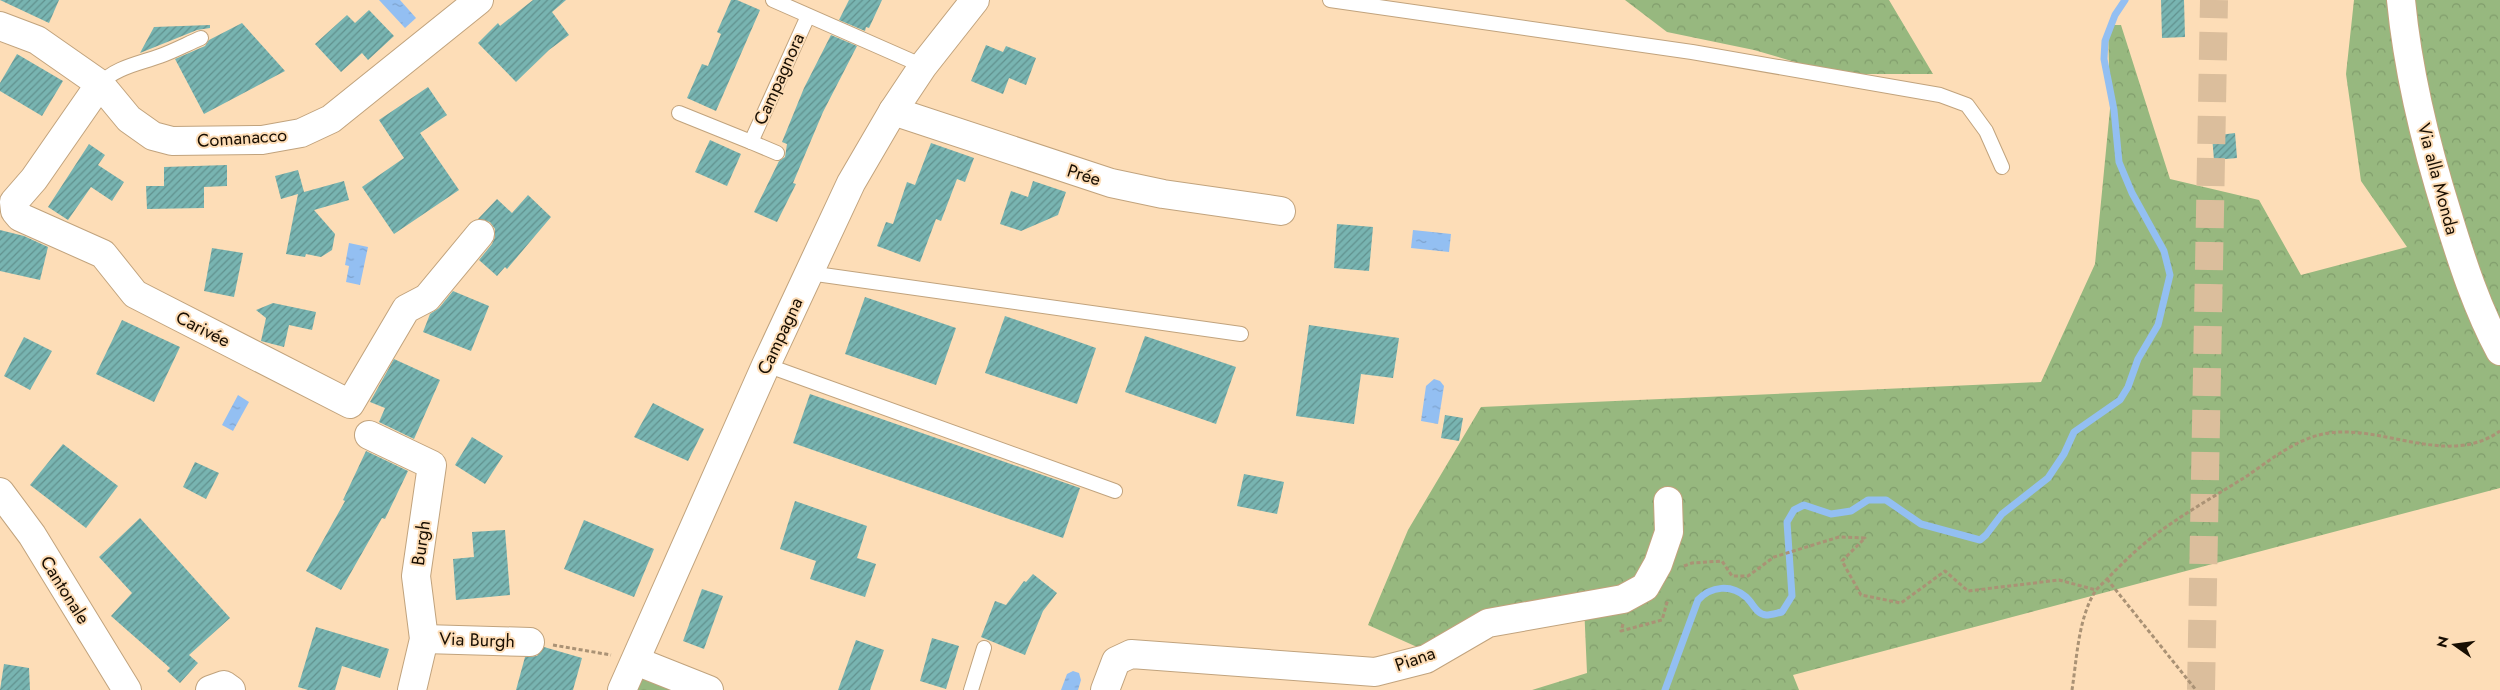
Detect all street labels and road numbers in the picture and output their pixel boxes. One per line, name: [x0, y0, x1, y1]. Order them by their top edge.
street label: Campagnora: [747, 29, 811, 129]
street label: Via alla Monda: [2411, 120, 2465, 238]
street label: Comanacco: [196, 122, 288, 154]
street label: Prée: [1064, 158, 1104, 192]
street label: Campagna: [751, 293, 809, 379]
street label: Carivée: [171, 304, 235, 354]
street label: Burgh: [405, 519, 437, 567]
street label: Cantonale: [34, 551, 96, 629]
street label: Via Burgh: [439, 626, 515, 654]
street label: Piana: [1391, 640, 1439, 678]

